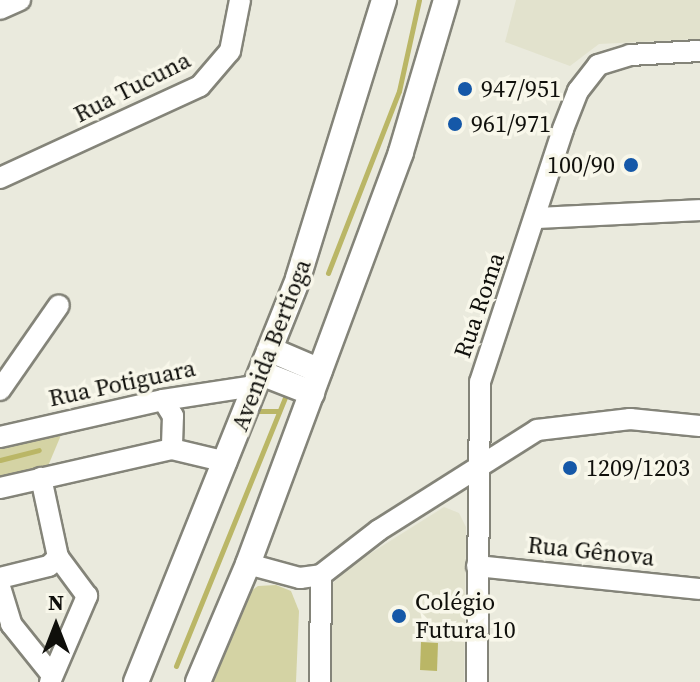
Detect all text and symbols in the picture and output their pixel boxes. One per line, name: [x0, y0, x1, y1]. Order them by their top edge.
street label: Rua Tucuna: [69, 45, 195, 129]
place label: 947/951: [481, 75, 561, 103]
marker: 947/951: [456, 80, 474, 98]
place label: 961/971: [471, 110, 551, 138]
marker: 961/971: [446, 115, 464, 133]
place label: 100/90: [547, 151, 615, 179]
marker: 100/90: [622, 156, 640, 174]
street label: Rua Roma: [448, 249, 510, 361]
street label: Avenida Bertioga: [225, 255, 317, 435]
street label: Rua Potiguara: [46, 353, 198, 413]
place label: 1209/1203: [586, 454, 690, 482]
marker: 1209/1203: [561, 459, 579, 477]
street label: Rua Gênova: [526, 530, 656, 572]
north arrow: [16, 586, 96, 666]
text: N: [48, 587, 64, 617]
place label: Colégio Futura 10: [415, 588, 516, 644]
marker: Colégio Futura 10: [390, 607, 408, 625]

